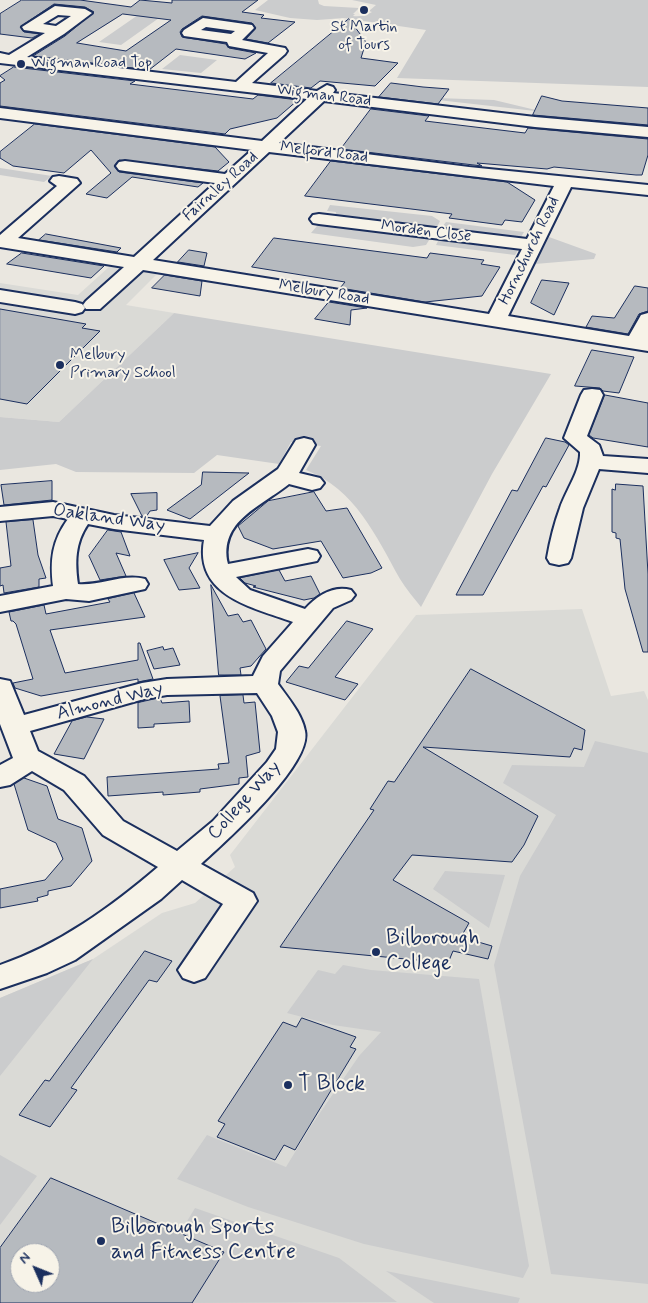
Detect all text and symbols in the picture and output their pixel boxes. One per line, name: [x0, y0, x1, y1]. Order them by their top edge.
marker: St Martin of Tours: [358, 4, 370, 16]
place label: St Martin of Tours: [331, 18, 397, 56]
place label: Wigman Road Top: [31, 54, 152, 74]
marker: Wigman Road Top: [15, 58, 27, 70]
street label: Wigman Road: [276, 81, 372, 111]
street label: Melford Road: [279, 138, 369, 168]
street label: Fairnley Road: [179, 148, 263, 226]
street label: Hornchurch Road: [496, 194, 564, 308]
street label: Morden Close: [380, 217, 472, 247]
street label: Melbury Road: [277, 276, 371, 310]
place label: Melbury Primary School: [70, 346, 176, 384]
marker: Melbury Primary School: [54, 359, 66, 371]
street label: Oakland Way: [51, 500, 167, 538]
street label: Almond Way: [55, 678, 165, 726]
street label: College Way: [204, 757, 286, 845]
place label: Bilborough College: [386, 926, 480, 978]
marker: Bilborough College: [370, 946, 382, 958]
place label: T Block: [298, 1072, 365, 1098]
marker: T Block: [282, 1079, 294, 1091]
place label: Bilborough Sports and Fitness Centre: [111, 1215, 296, 1266]
marker: Bilborough Sports and Fitness Centre: [95, 1235, 107, 1247]
north arrow: [10, 1243, 60, 1293]
text: N: [15, 1249, 35, 1268]

